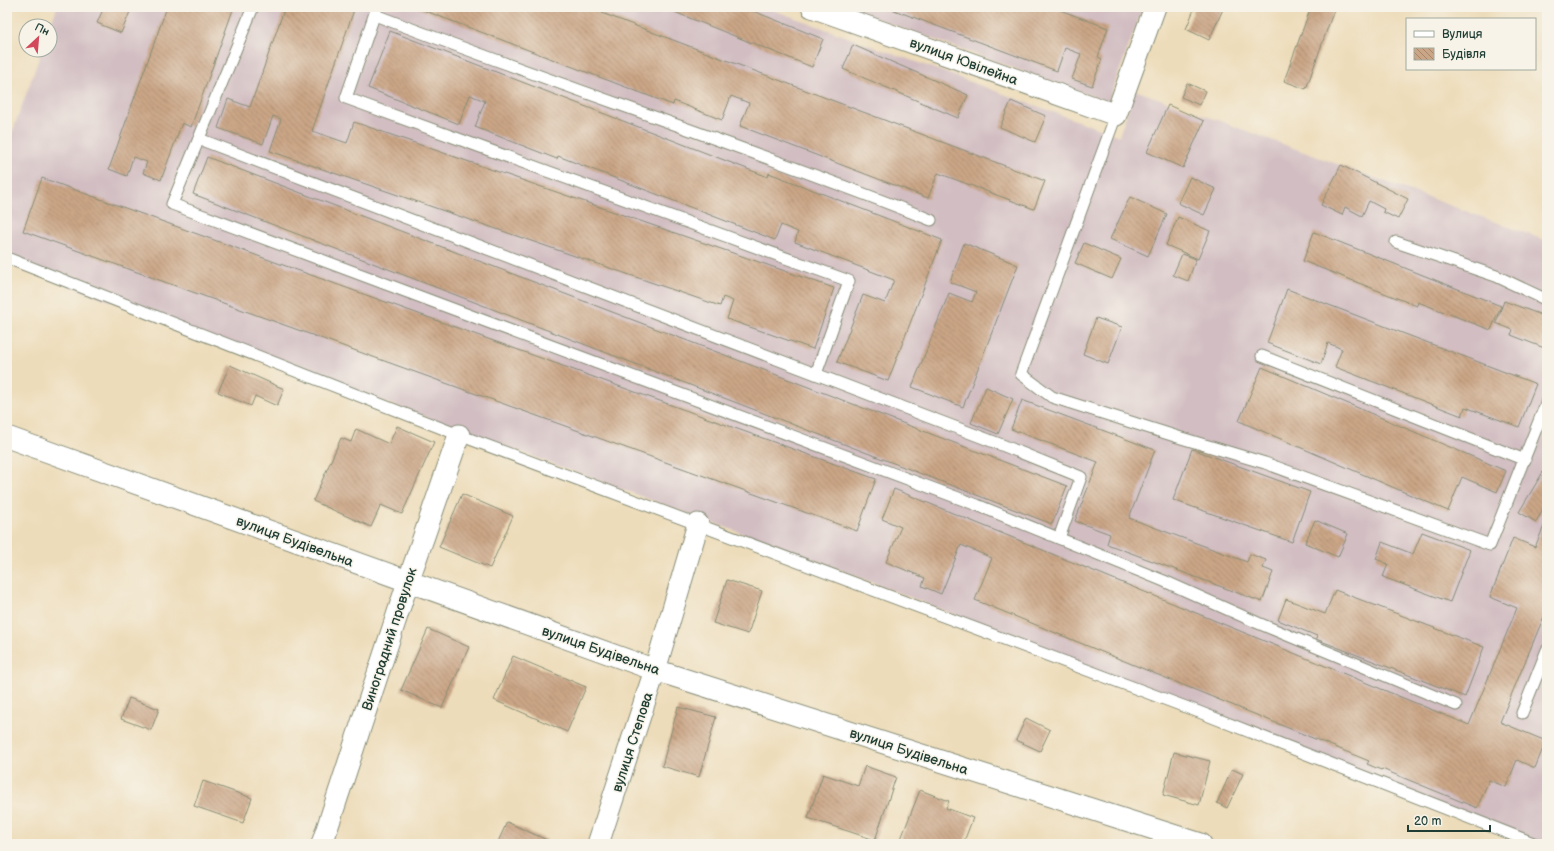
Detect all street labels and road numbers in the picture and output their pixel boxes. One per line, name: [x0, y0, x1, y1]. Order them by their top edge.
street label: вулиця Ювілейна: [907, 34, 1021, 89]
street label: вулиця Будівельна: [234, 512, 357, 571]
street label: Виноградний провулок: [358, 565, 421, 713]
street label: вулиця Будівельна: [540, 622, 663, 679]
street label: вулиця Степова: [608, 689, 657, 794]
street label: вулиця Будівельна: [847, 724, 971, 779]

